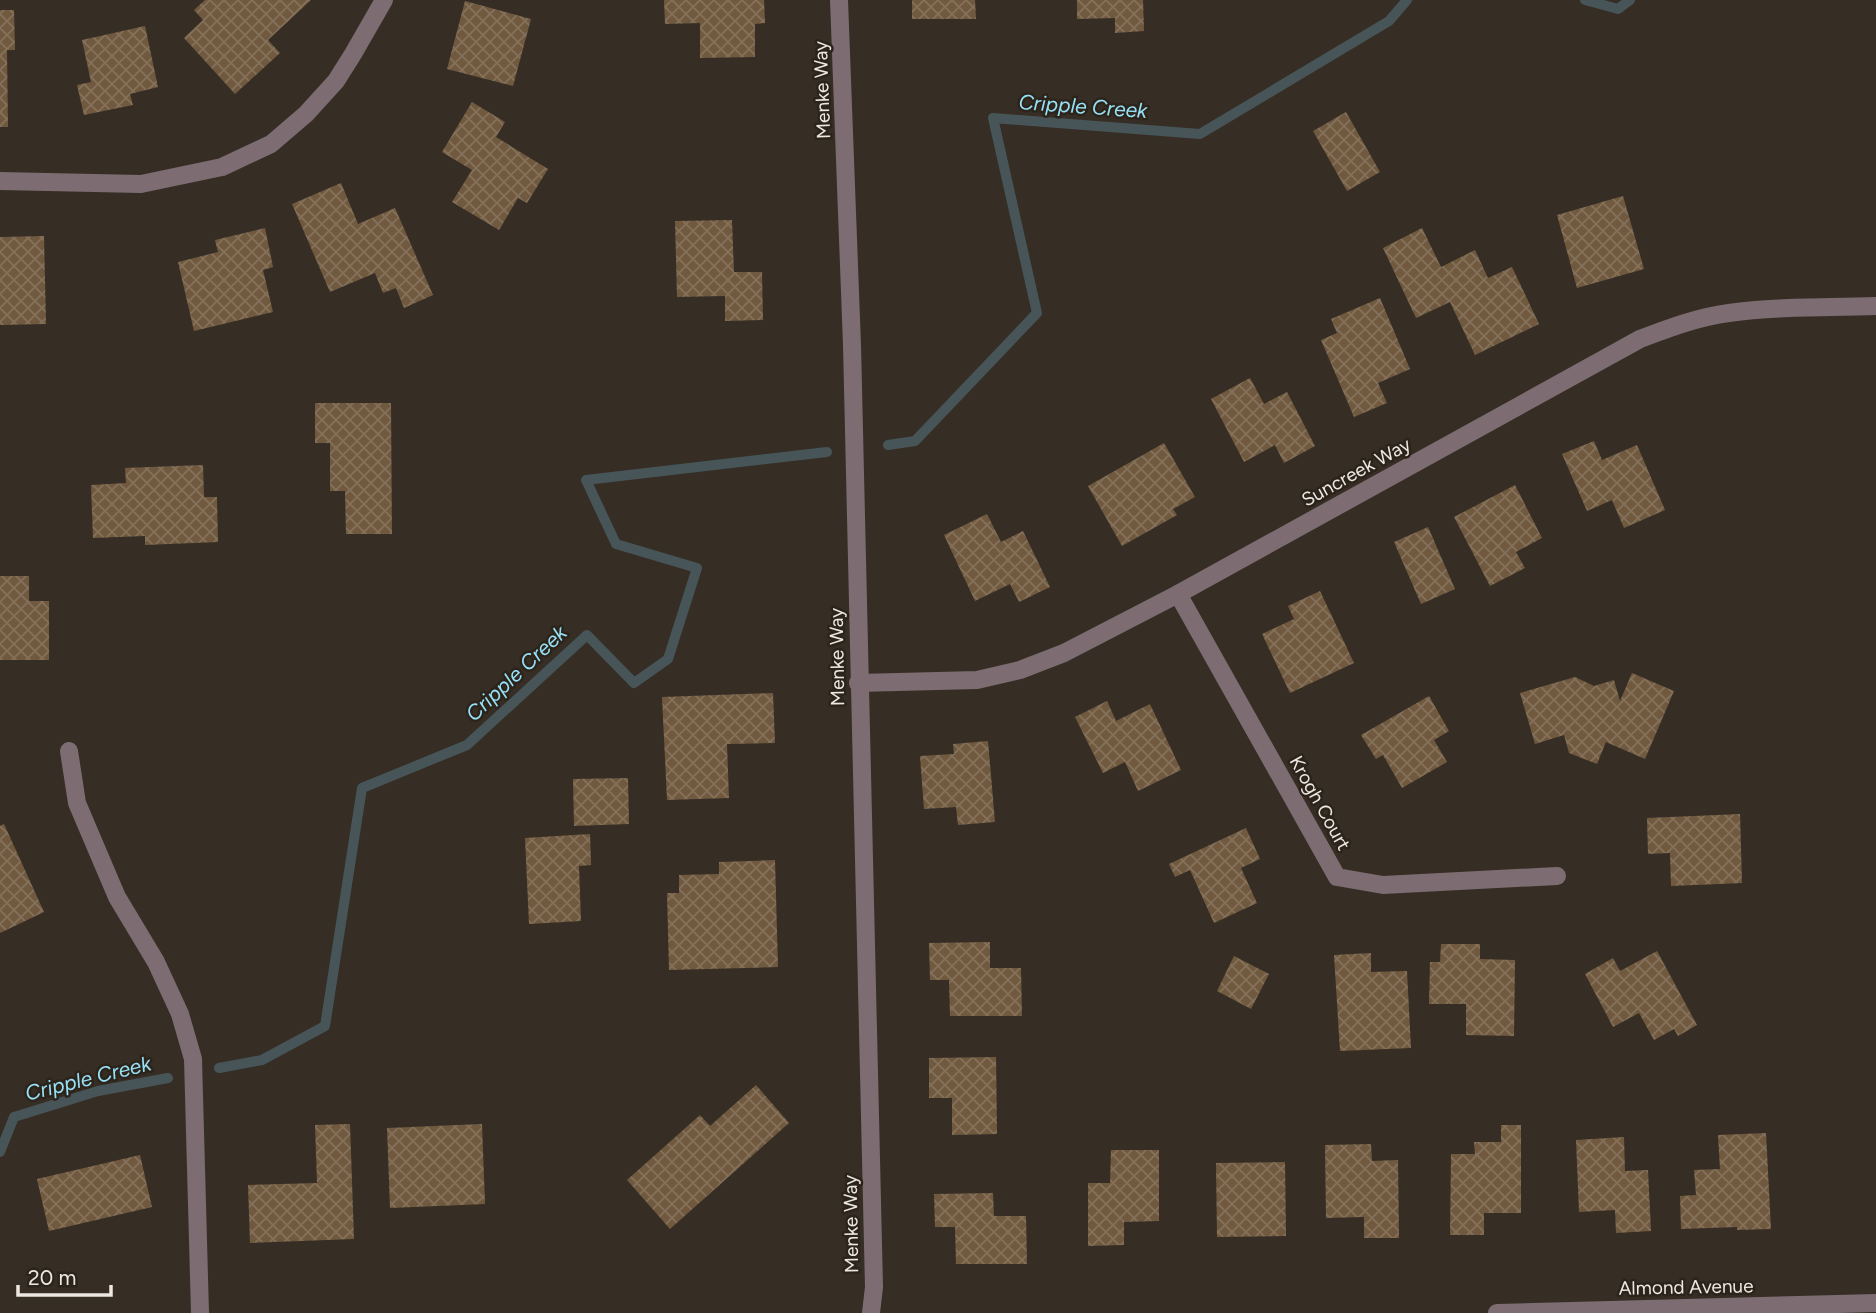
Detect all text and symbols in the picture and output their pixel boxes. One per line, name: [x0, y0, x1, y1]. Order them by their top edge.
street label: Menke Way: [809, 41, 835, 139]
water label: Cripple Creek: [1018, 89, 1149, 123]
street label: Suncreek Way: [1297, 433, 1415, 511]
street label: Menke Way: [825, 608, 849, 706]
water label: Cripple Creek: [460, 619, 572, 726]
street label: Krogh Court: [1285, 752, 1355, 854]
water label: Cripple Creek: [22, 1050, 154, 1106]
street label: Menke Way: [839, 1175, 863, 1273]
scale bar: [18, 1254, 110, 1298]
text: 20 m: [28, 1265, 76, 1290]
street label: Almond Avenue: [1618, 1274, 1754, 1300]

